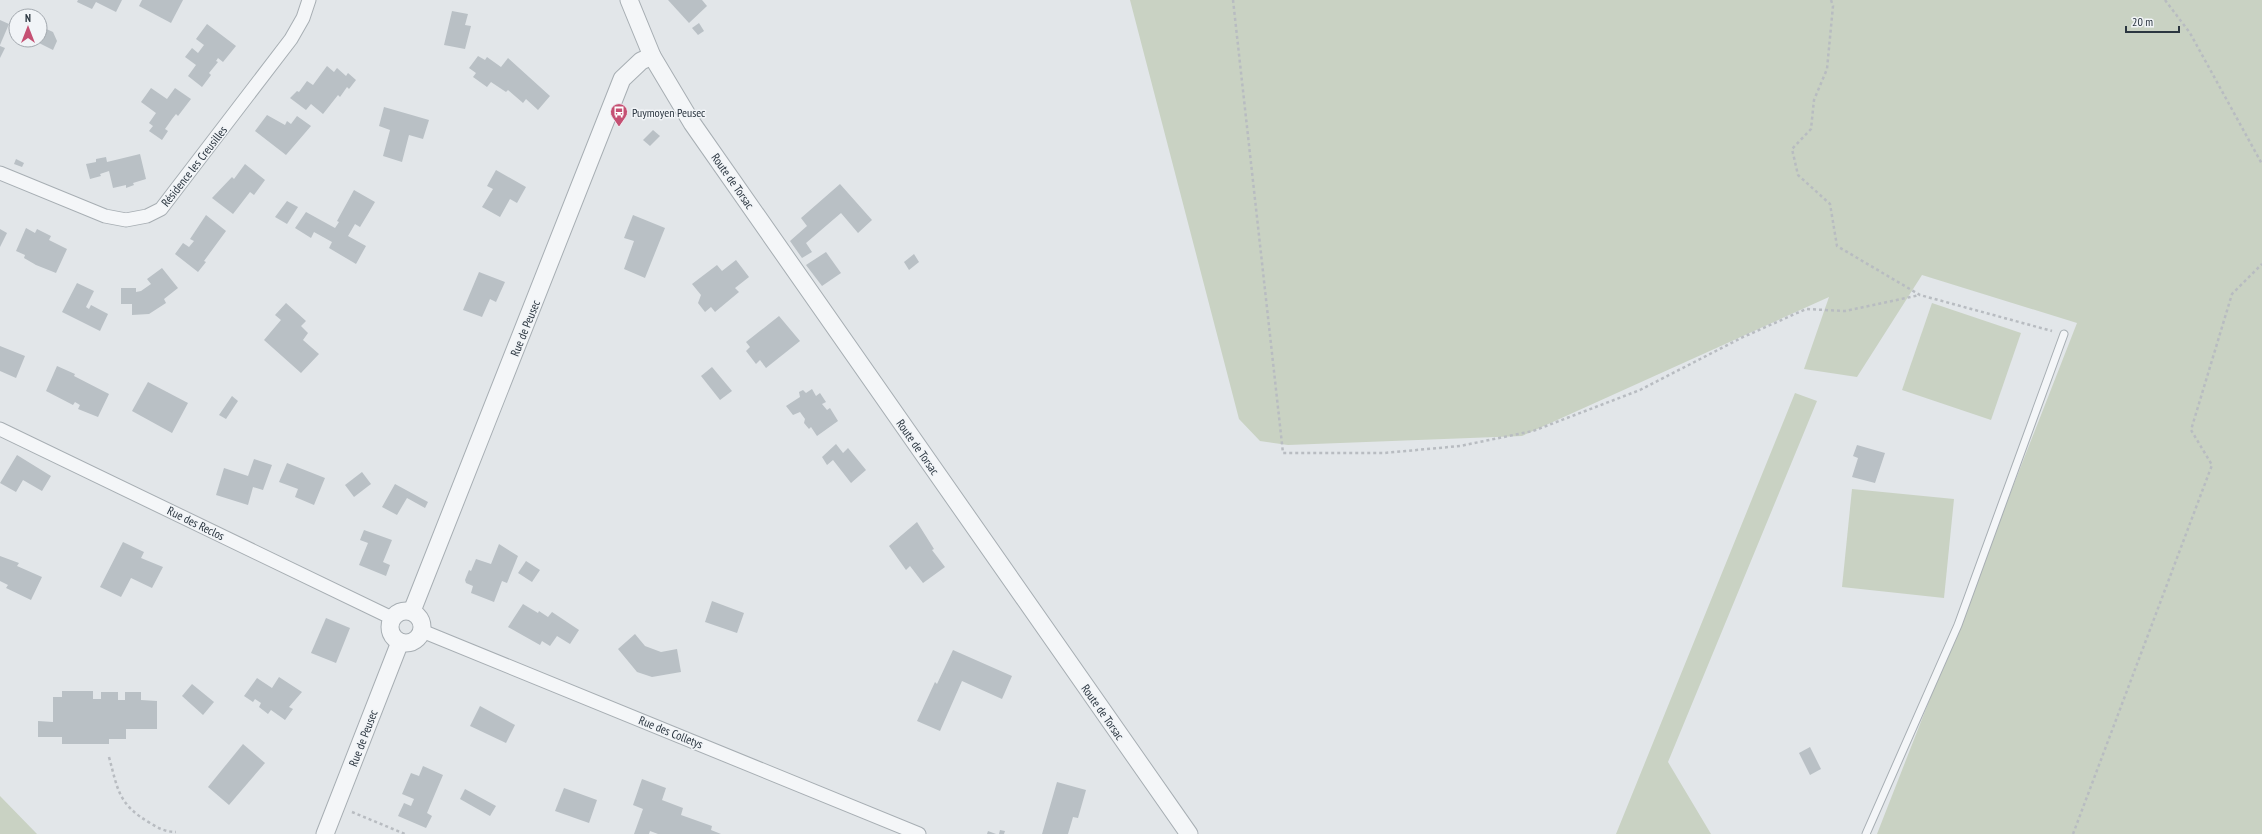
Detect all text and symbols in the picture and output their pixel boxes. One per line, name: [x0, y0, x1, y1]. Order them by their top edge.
north arrow: [8, 8, 48, 48]
scale bar: [2126, 8, 2179, 34]
text: N: [25, 11, 31, 25]
text: 20 m: [2132, 14, 2153, 29]
bus stop icon: Puymoyen Peusec: [609, 102, 629, 127]
place label: Puymoyen Peusec: [632, 105, 706, 120]
street label: Résidence les Creusilles: [158, 123, 230, 209]
street label: Route de Torsac: [708, 150, 758, 212]
street label: Rue de Peusec: [507, 297, 543, 358]
street label: Route de Torsac: [893, 416, 943, 478]
street label: Rue des Reclos: [165, 503, 227, 543]
street label: Route de Torsac: [1078, 681, 1128, 743]
street label: Rue de Peusec: [345, 707, 381, 769]
street label: Rue des Colletys: [637, 712, 705, 752]

